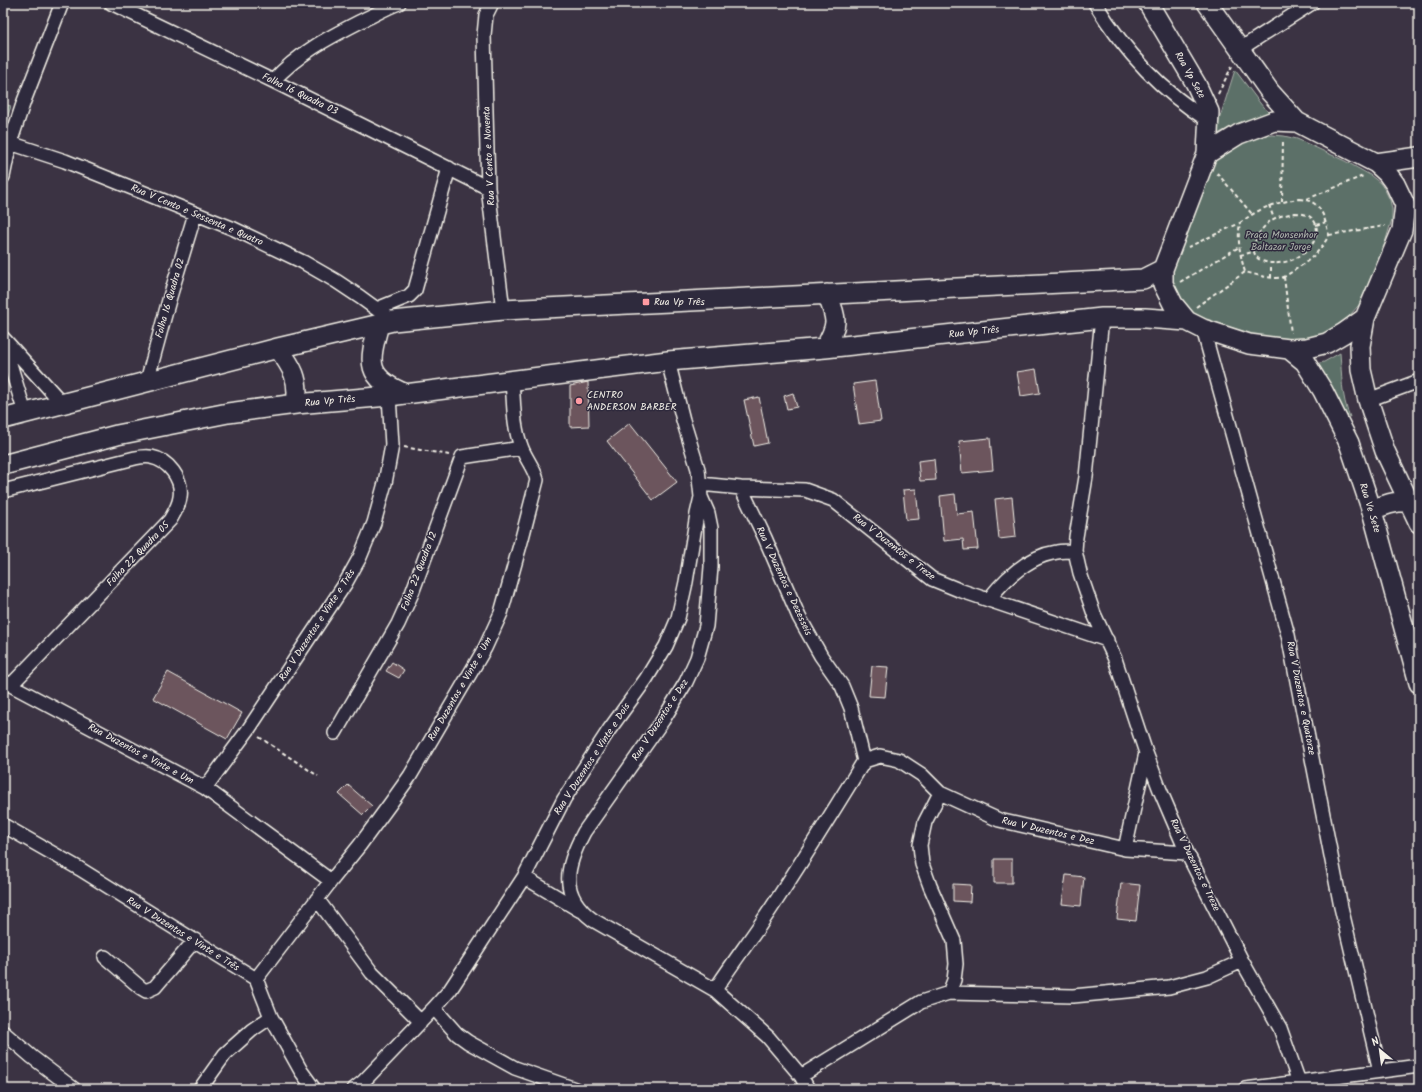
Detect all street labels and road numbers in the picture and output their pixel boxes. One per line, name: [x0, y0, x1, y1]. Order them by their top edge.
street label: Rua Vp Sete: [1170, 49, 1210, 102]
street label: Folha 16 Quadra 03: [259, 69, 341, 119]
street label: Rua V Cento e Noventa: [478, 106, 500, 206]
street label: Rua V Cento e Sessenta e Quatro: [128, 180, 266, 250]
street label: Folha 16 Quadra 02: [151, 256, 189, 340]
street label: Rua Vp Três: [948, 321, 1001, 343]
street label: Rua Vp Três: [304, 391, 357, 411]
street label: Rua Ve Sete: [1355, 481, 1385, 535]
street label: Rua V Duzentos e Treze: [849, 509, 939, 585]
street label: Folha 22 Quadra 05: [103, 517, 174, 590]
street label: Rua V Duzentos e Dezesseis: [752, 524, 817, 639]
street label: Folha 22 Quadra 12: [397, 529, 442, 613]
street label: Rua V Duzentos e Vinte e Três: [275, 565, 360, 684]
street label: Rua Duzentos e Vinte e Um: [424, 634, 496, 744]
street label: Rua V Duzentos e Quatorze: [1282, 640, 1320, 757]
street label: Rua V Duzentos e Dez: [628, 675, 693, 764]
street label: Rua V Duzentos e Vinte e Dois: [550, 699, 635, 818]
street label: Rua Duzentos e Vinte e Um: [85, 719, 197, 789]
street label: Rua V Duzentos e Dez: [1000, 813, 1097, 850]
street label: Rua V Duzentos e Treze: [1166, 816, 1225, 915]
street label: Rua V Duzentos e Vinte e Três: [123, 893, 243, 976]

